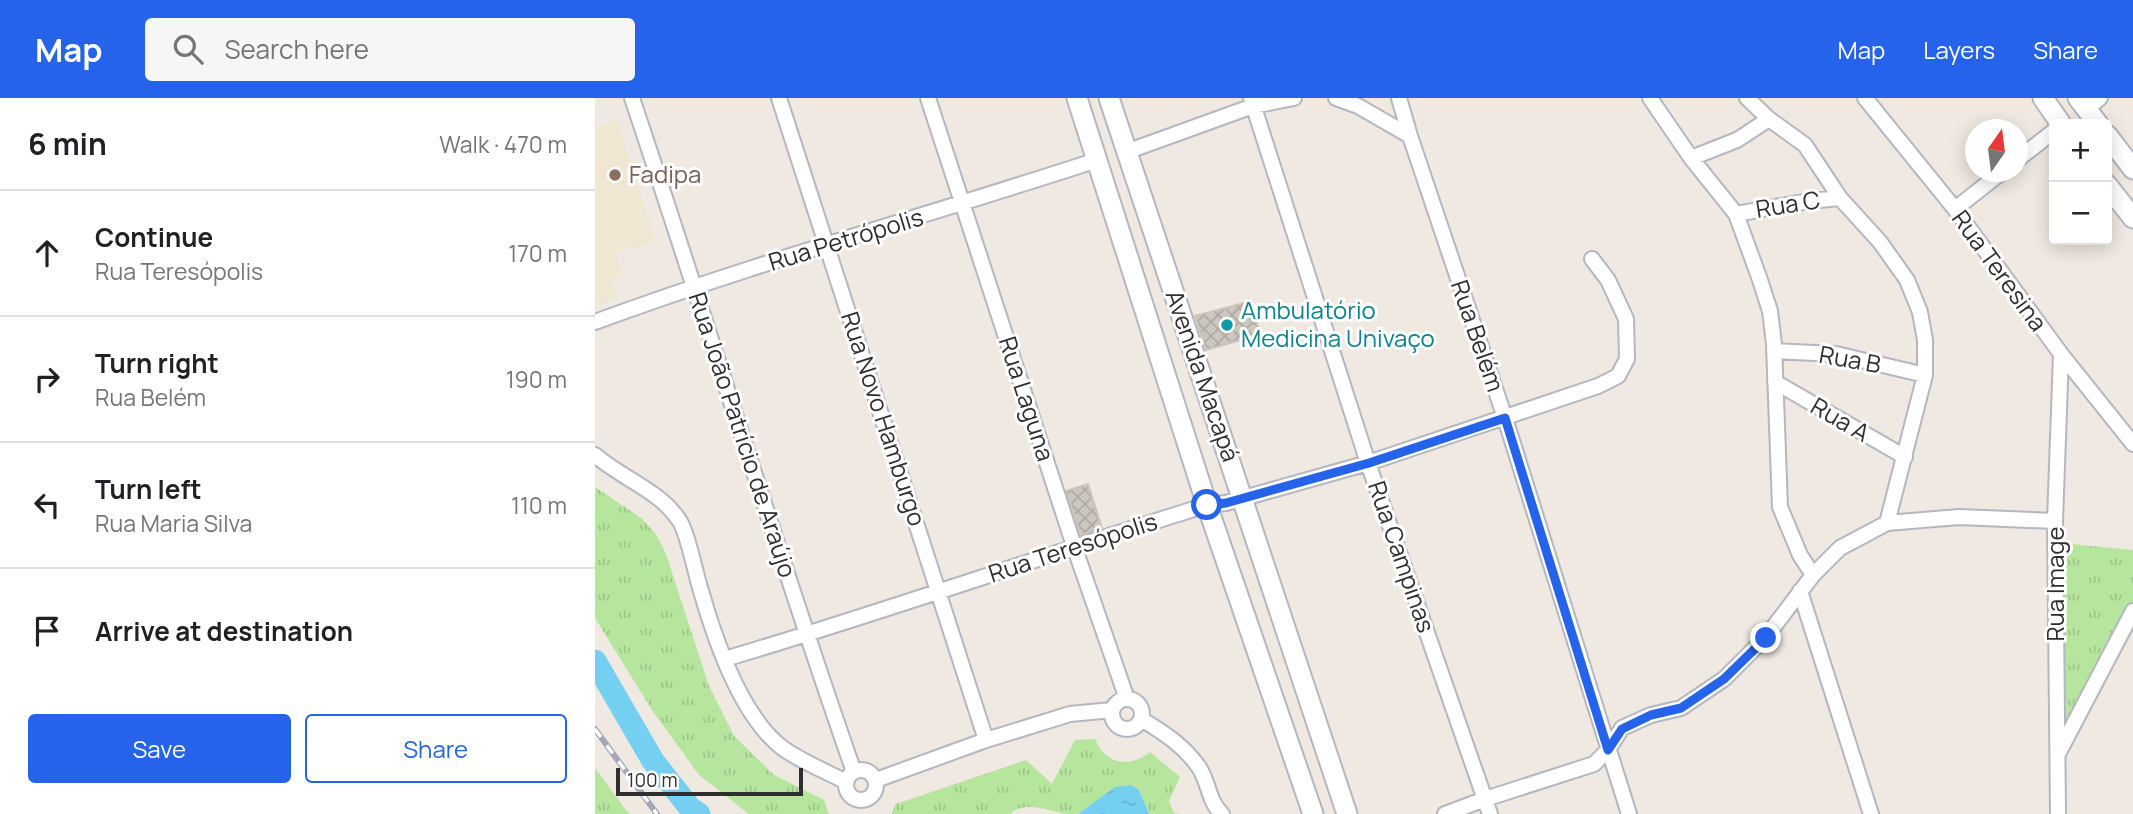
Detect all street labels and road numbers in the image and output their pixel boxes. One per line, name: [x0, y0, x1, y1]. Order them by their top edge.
street label: Rua C: [1753, 182, 1822, 225]
street label: Rua Petrópolis: [764, 199, 927, 278]
street label: Rua Teresina: [1945, 203, 2055, 337]
street label: Rua Belém: [1444, 275, 1513, 396]
street label: Avenida Macapá: [1159, 285, 1248, 466]
street label: Rua João Patrício de Araújo: [682, 288, 805, 581]
street label: Rua Novo Hamburgo: [834, 307, 935, 530]
street label: Rua Laguna: [992, 332, 1063, 465]
street label: Rua B: [1817, 337, 1884, 380]
street label: Rua A: [1805, 389, 1876, 449]
street label: Rua Campinas: [1361, 476, 1444, 637]
street label: Rua Teresópolis: [984, 504, 1161, 589]
street label: Rua Image: [2038, 526, 2071, 642]

